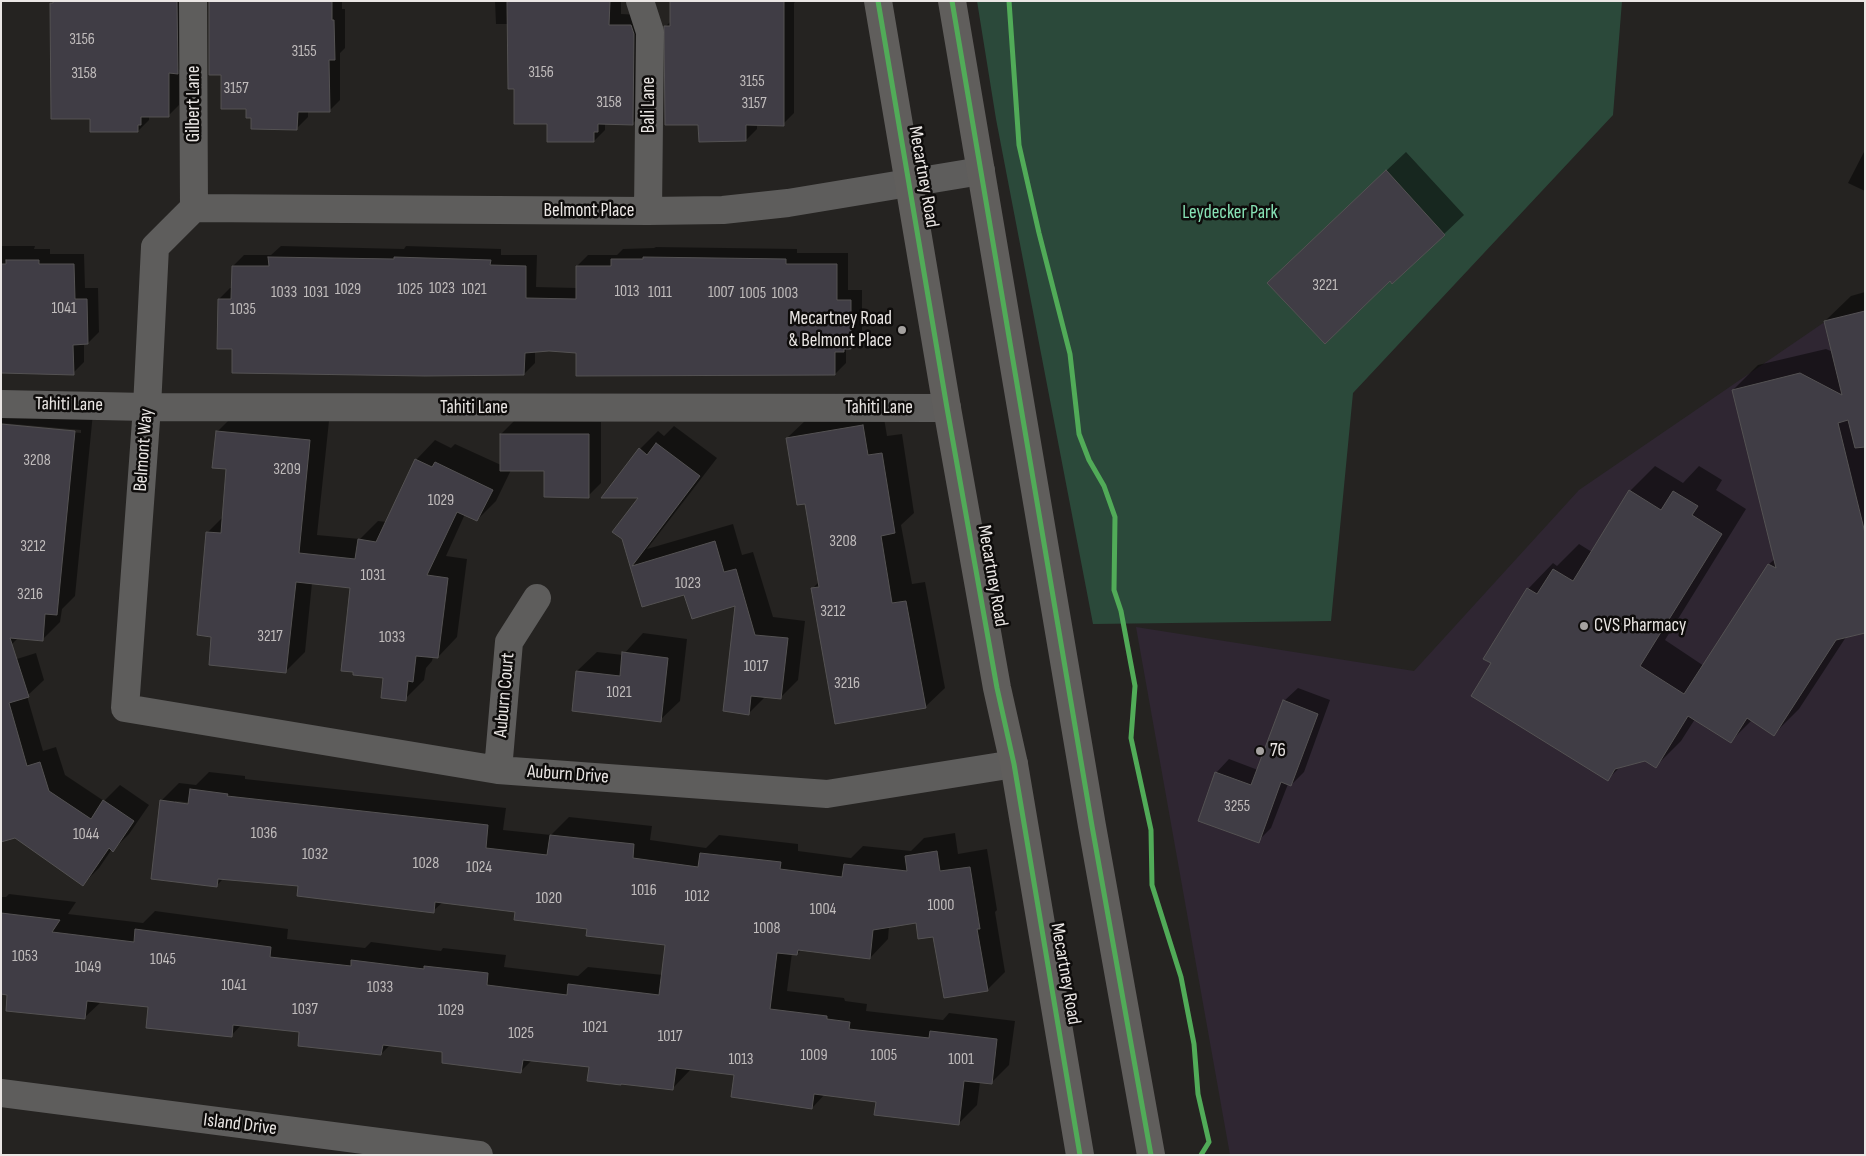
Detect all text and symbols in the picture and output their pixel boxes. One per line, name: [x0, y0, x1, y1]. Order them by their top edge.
house number: 3156: [69, 30, 95, 50]
house number: 3155: [291, 42, 317, 62]
house number: 3156: [528, 63, 554, 83]
house number: 3158: [71, 64, 97, 84]
street label: Gilbert Lane: [183, 66, 205, 142]
house number: 3155: [739, 72, 765, 92]
street label: Bali Lane: [638, 77, 660, 133]
house number: 3157: [223, 79, 249, 99]
house number: 3158: [596, 93, 622, 113]
house number: 3157: [741, 94, 767, 114]
street label: Mecartney Road: [903, 124, 943, 230]
street label: Belmont Place: [544, 200, 634, 222]
park label: Leydecker Park: [1182, 202, 1278, 224]
house number: 3221: [1312, 276, 1338, 296]
house number: 1023: [429, 279, 455, 299]
house number: 1029: [335, 280, 361, 300]
house number: 1025: [397, 280, 423, 300]
house number: 1021: [462, 280, 486, 300]
house number: 1013: [614, 282, 640, 302]
house number: 1033: [271, 283, 297, 303]
house number: 1031: [303, 283, 329, 303]
house number: 1011: [648, 283, 672, 303]
house number: 1007: [708, 283, 734, 303]
house number: 1005: [740, 284, 766, 304]
house number: 1003: [772, 284, 798, 304]
house number: 1041: [51, 299, 77, 319]
house number: 1035: [230, 300, 256, 320]
place label: Mecartney Road & Belmont Place: [789, 308, 892, 352]
marker: Mecartney Road & Belmont Place: [896, 324, 908, 336]
street label: Tahiti Lane: [35, 393, 103, 417]
street label: Tahiti Lane: [440, 397, 508, 419]
street label: Tahiti Lane: [845, 397, 913, 419]
street label: Belmont Way: [130, 408, 158, 492]
house number: 3208: [23, 451, 51, 471]
house number: 3209: [273, 460, 301, 480]
house number: 1029: [428, 491, 454, 511]
street label: Mecartney Road: [972, 523, 1012, 629]
house number: 3208: [829, 532, 857, 552]
house number: 3212: [20, 537, 46, 557]
house number: 1031: [360, 566, 386, 586]
house number: 1023: [675, 574, 701, 594]
house number: 3216: [17, 585, 43, 605]
house number: 3212: [820, 602, 846, 622]
place label: CVS Pharmacy: [1594, 615, 1686, 637]
marker: CVS Pharmacy: [1578, 620, 1590, 632]
house number: 3217: [257, 627, 283, 647]
house number: 1033: [379, 628, 405, 648]
street label: Auburn Court: [490, 652, 520, 738]
house number: 1017: [744, 657, 768, 677]
house number: 3216: [834, 674, 860, 694]
house number: 1021: [607, 683, 631, 703]
place label: 76: [1270, 740, 1286, 762]
marker: 76: [1254, 745, 1266, 757]
street label: Auburn Drive: [526, 761, 610, 789]
house number: 3255: [1224, 797, 1250, 817]
house number: 1036: [251, 824, 277, 844]
house number: 1044: [73, 825, 99, 845]
house number: 1032: [302, 845, 328, 865]
house number: 1028: [413, 854, 439, 874]
house number: 1024: [466, 858, 492, 878]
house number: 1016: [631, 881, 657, 901]
house number: 1012: [684, 887, 710, 907]
house number: 1020: [536, 889, 562, 909]
house number: 1000: [927, 896, 955, 916]
house number: 1004: [810, 900, 836, 920]
house number: 1008: [754, 919, 780, 939]
street label: Mecartney Road: [1045, 921, 1085, 1027]
house number: 1053: [12, 947, 38, 967]
house number: 1045: [150, 950, 176, 970]
house number: 1049: [75, 958, 101, 978]
house number: 1041: [221, 976, 247, 996]
house number: 1033: [367, 978, 393, 998]
house number: 1037: [292, 1000, 318, 1020]
house number: 1029: [438, 1001, 464, 1021]
house number: 1021: [583, 1018, 607, 1038]
house number: 1025: [508, 1024, 534, 1044]
house number: 1017: [658, 1027, 682, 1047]
house number: 1009: [801, 1046, 827, 1066]
house number: 1005: [871, 1046, 897, 1066]
house number: 1013: [728, 1050, 754, 1070]
house number: 1001: [948, 1050, 974, 1070]
street label: Island Drive: [202, 1109, 278, 1141]

